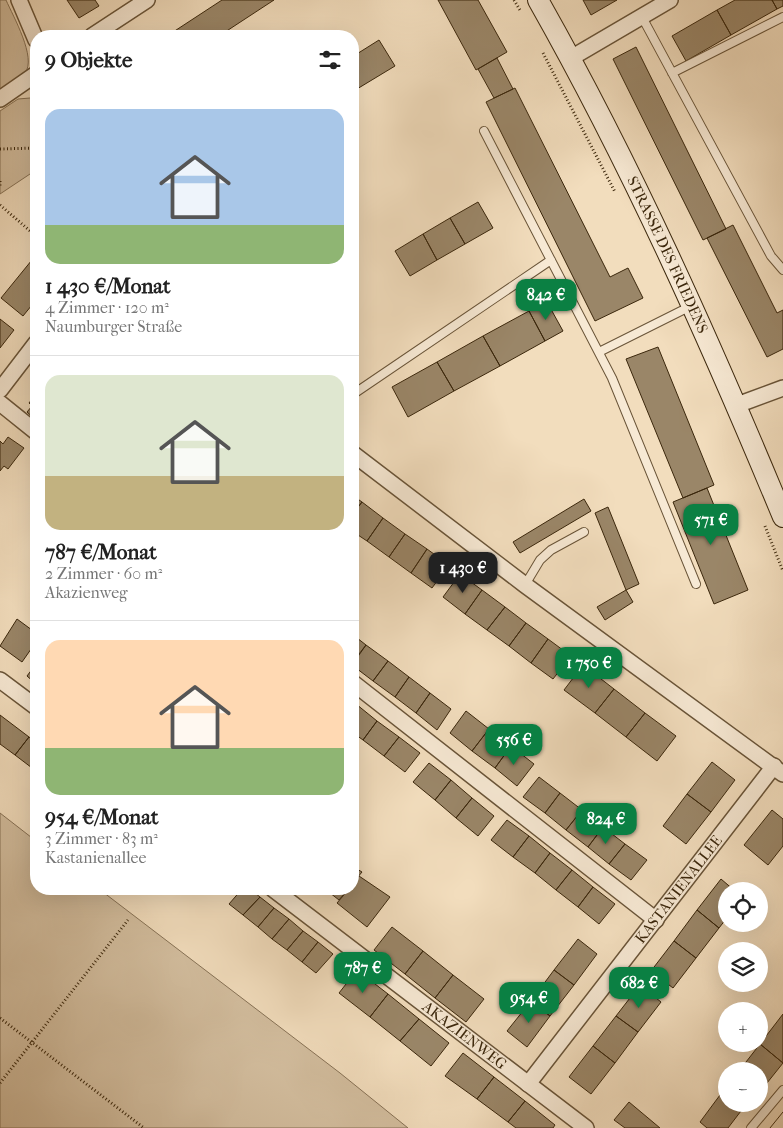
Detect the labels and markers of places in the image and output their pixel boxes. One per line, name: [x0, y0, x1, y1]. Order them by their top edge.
pin: 842 €: [511, 278, 581, 321]
pin: 571 €: [676, 504, 746, 546]
pin: 1 430 €: [417, 552, 509, 594]
pin: 1 750 €: [543, 646, 635, 689]
pin: 556 €: [479, 724, 549, 766]
pin: 824 €: [571, 802, 641, 845]
pin: 787 €: [328, 952, 398, 994]
pin: 682 €: [604, 966, 674, 1009]
pin: 954 €: [494, 982, 564, 1024]

